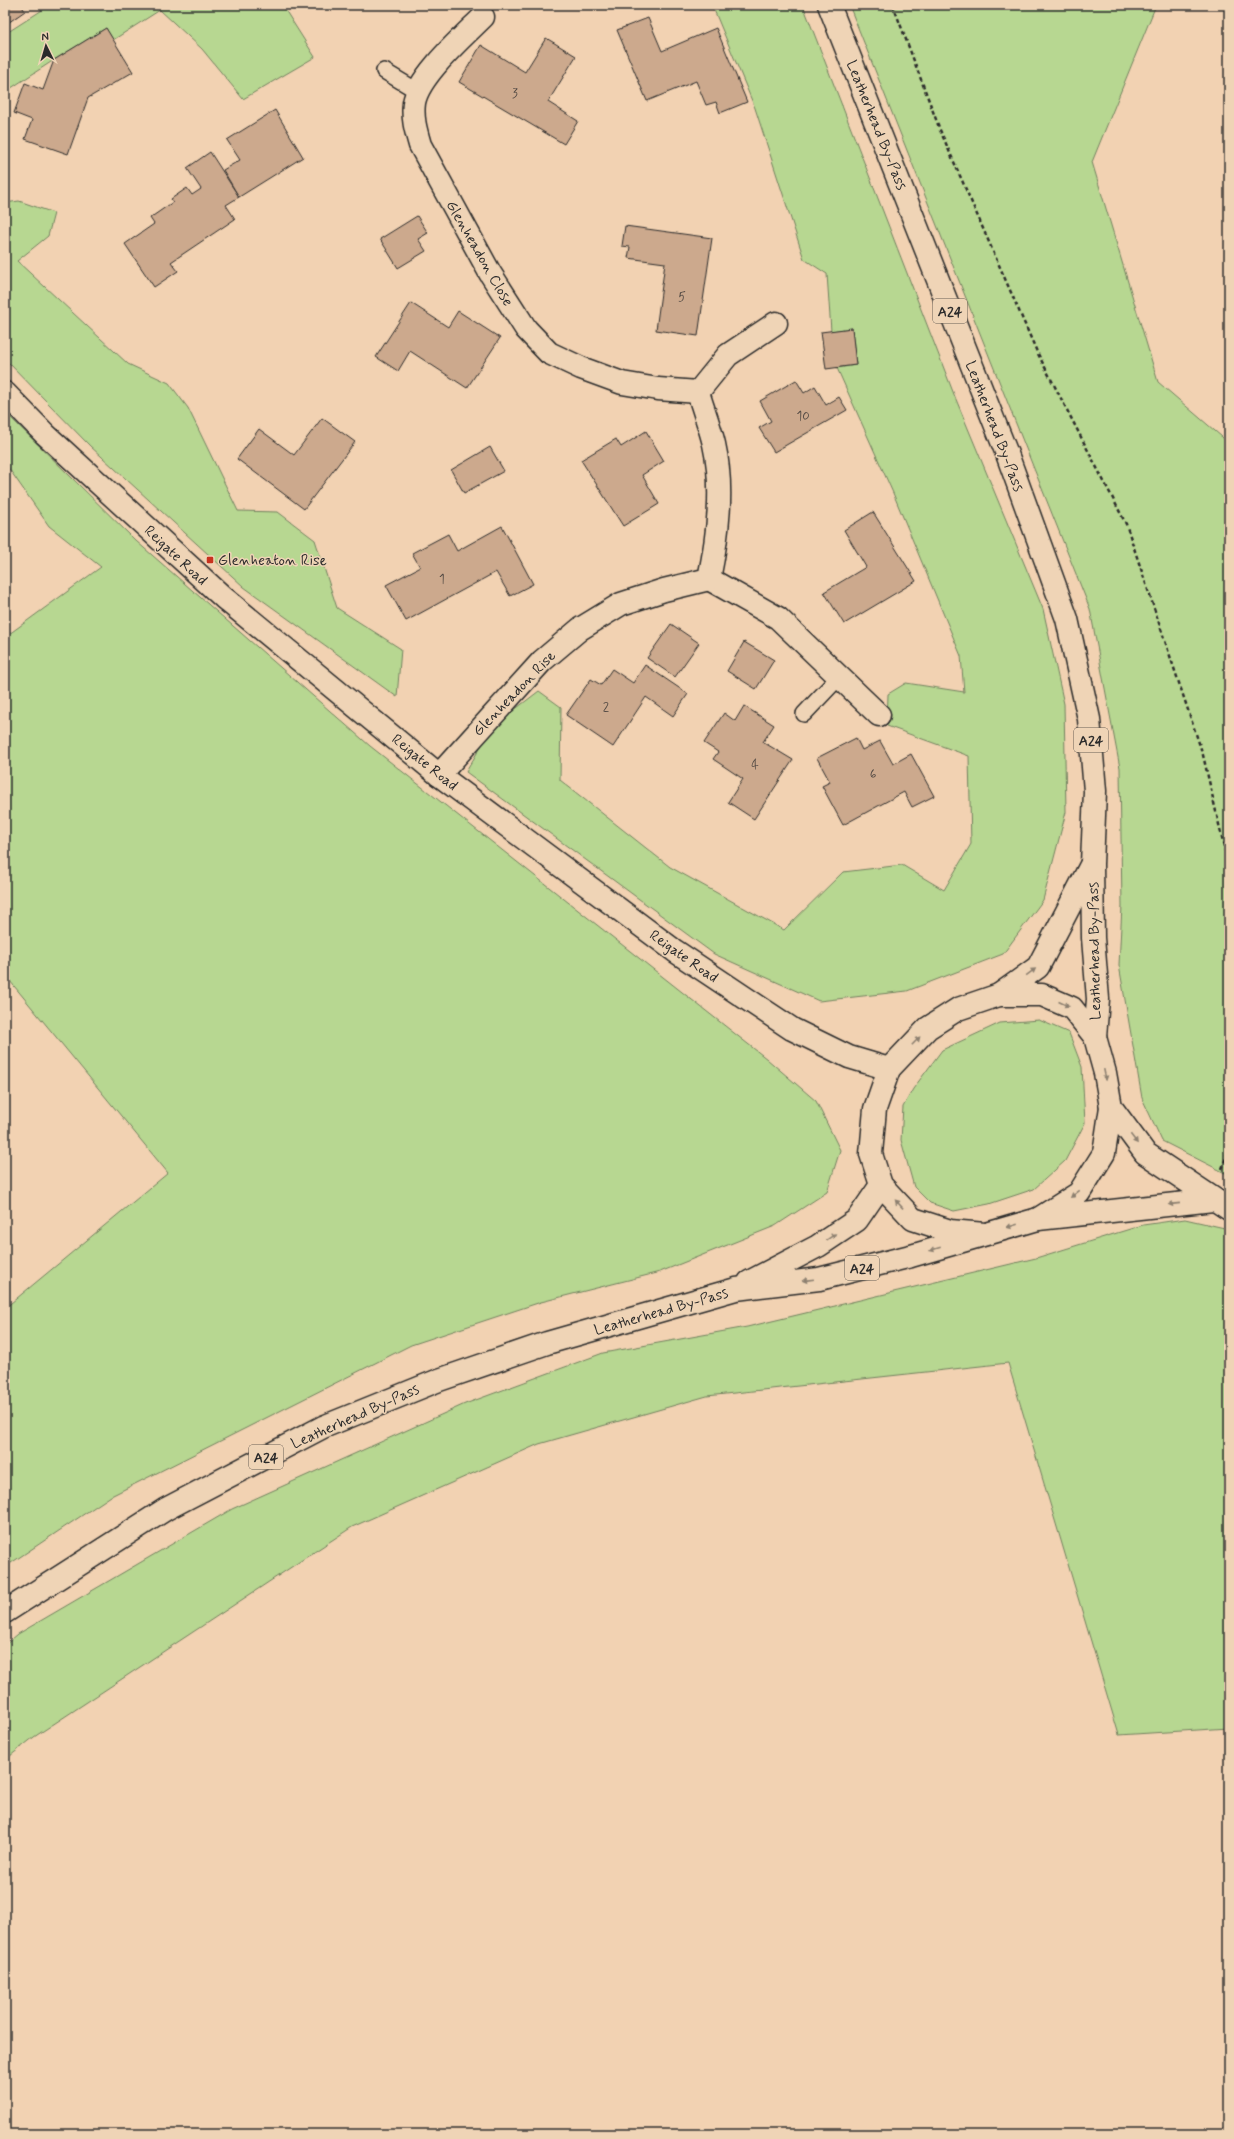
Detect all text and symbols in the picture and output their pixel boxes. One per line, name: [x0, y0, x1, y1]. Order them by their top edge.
north arrow: [26, 26, 66, 66]
text: N: [41, 30, 49, 44]
street label: Leatherhead By-Pass: [841, 57, 911, 193]
house number: 3: [512, 85, 518, 102]
street label: Glenheadon Close: [441, 197, 518, 310]
house number: 5: [678, 289, 686, 306]
road number: A24: [933, 299, 967, 323]
street label: Leatherhead By-Pass: [960, 358, 1028, 495]
house number: 10: [796, 408, 810, 425]
street label: Reigate Road: [139, 521, 211, 590]
place label: Glenheaton Rise: [218, 551, 327, 571]
marker: Glenheaton Rise: [205, 555, 215, 565]
house number: 1: [439, 571, 445, 588]
street label: Glenheadon Rise: [469, 647, 561, 741]
house number: 2: [603, 699, 610, 716]
road number: A24: [1074, 728, 1108, 752]
street label: Reigate Road: [387, 730, 462, 796]
house number: 4: [751, 757, 759, 774]
house number: 6: [870, 766, 877, 783]
street label: Leatherhead By-Pass: [1084, 882, 1106, 1020]
street label: Reigate Road: [645, 926, 722, 988]
one-way arrow: [1026, 968, 1036, 976]
one-way arrow: [1059, 1002, 1071, 1008]
one-way arrow: [911, 1036, 921, 1046]
one-way arrow: [1103, 1069, 1109, 1081]
one-way arrow: [1130, 1133, 1138, 1144]
one-way arrow: [1069, 1190, 1080, 1199]
one-way arrow: [894, 1199, 904, 1209]
one-way arrow: [1168, 1201, 1180, 1207]
one-way arrow: [1006, 1223, 1018, 1229]
one-way arrow: [826, 1233, 837, 1241]
one-way arrow: [928, 1246, 940, 1252]
road number: A24: [845, 1256, 879, 1280]
one-way arrow: [802, 1277, 814, 1283]
street label: Leatherhead By-Pass: [592, 1283, 731, 1341]
street label: Leatherhead By-Pass: [288, 1380, 423, 1454]
road number: A24: [249, 1445, 283, 1469]

